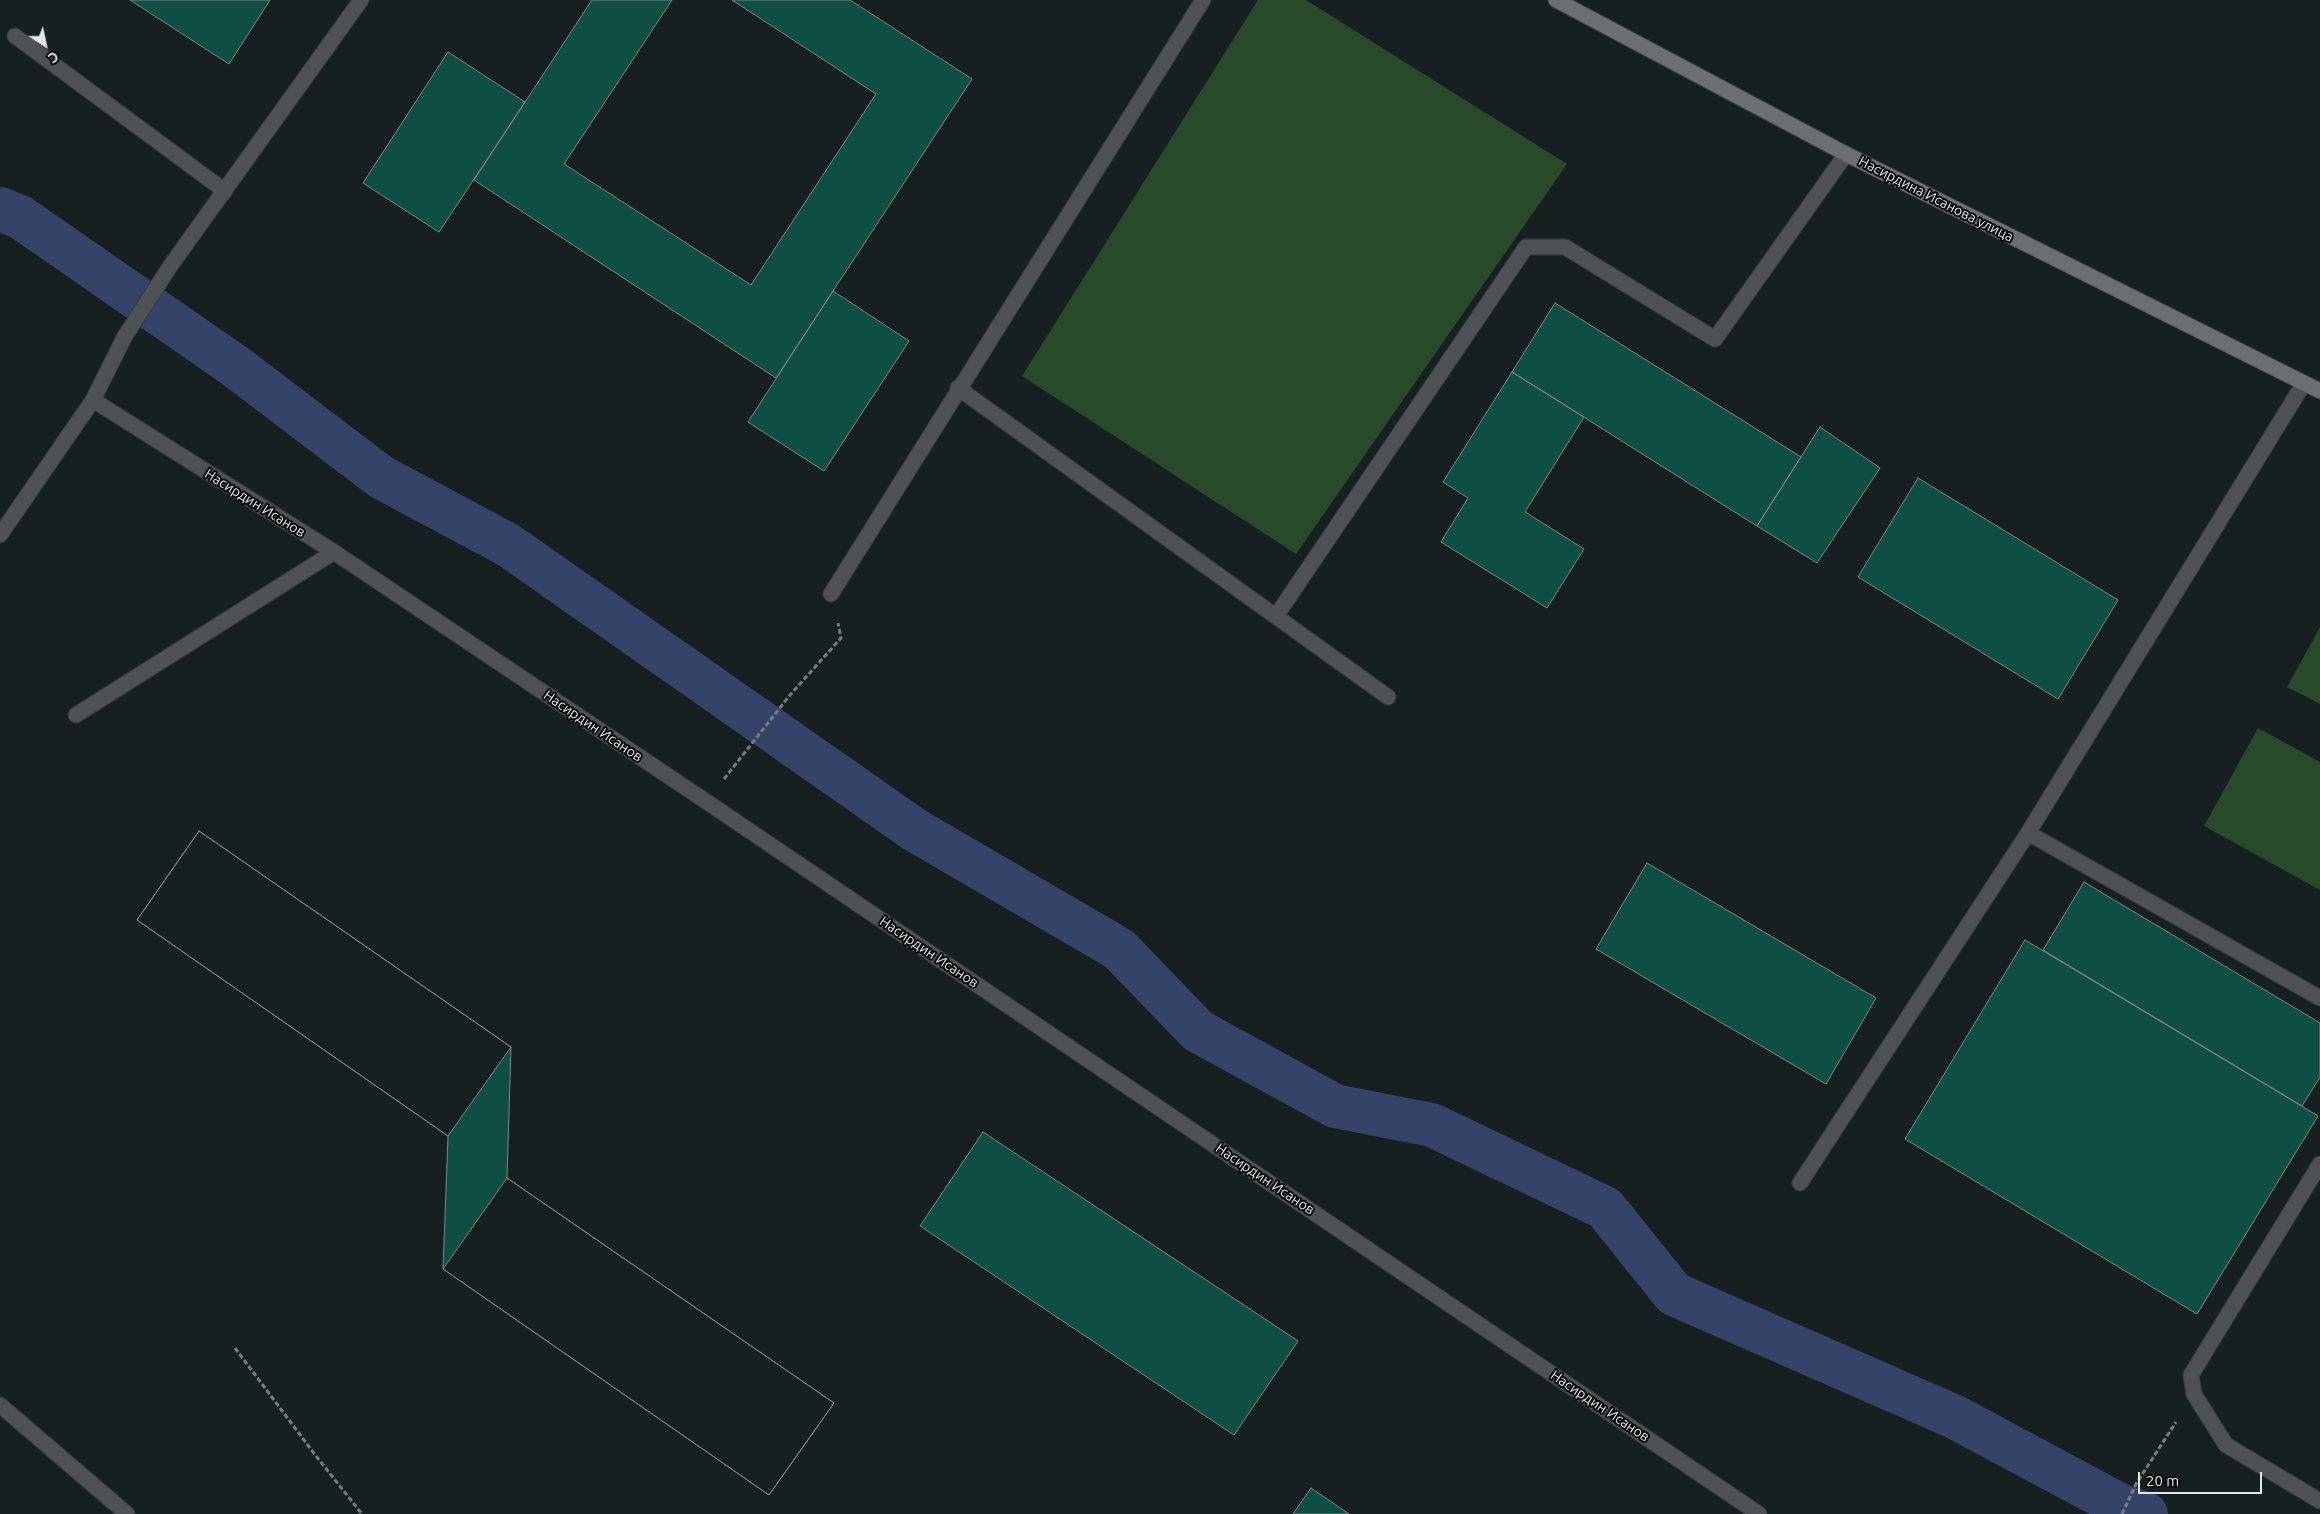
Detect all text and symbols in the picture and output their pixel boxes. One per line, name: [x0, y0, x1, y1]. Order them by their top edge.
north arrow: [20, 20, 70, 70]
text: С: [45, 48, 62, 67]
street label: Насирдина Исанова улица: [1856, 153, 2016, 245]
street label: Насирдин Исанов: [202, 465, 308, 541]
street label: Насирдин Исанов: [540, 687, 646, 765]
street label: Насирдин Исанов: [876, 913, 982, 991]
street label: Насирдин Исанов: [1212, 1140, 1318, 1218]
street label: Насирдин Исанов: [1547, 1367, 1653, 1445]
scale bar: [2140, 1462, 2264, 1494]
text: 20 m: [2146, 1472, 2179, 1489]

